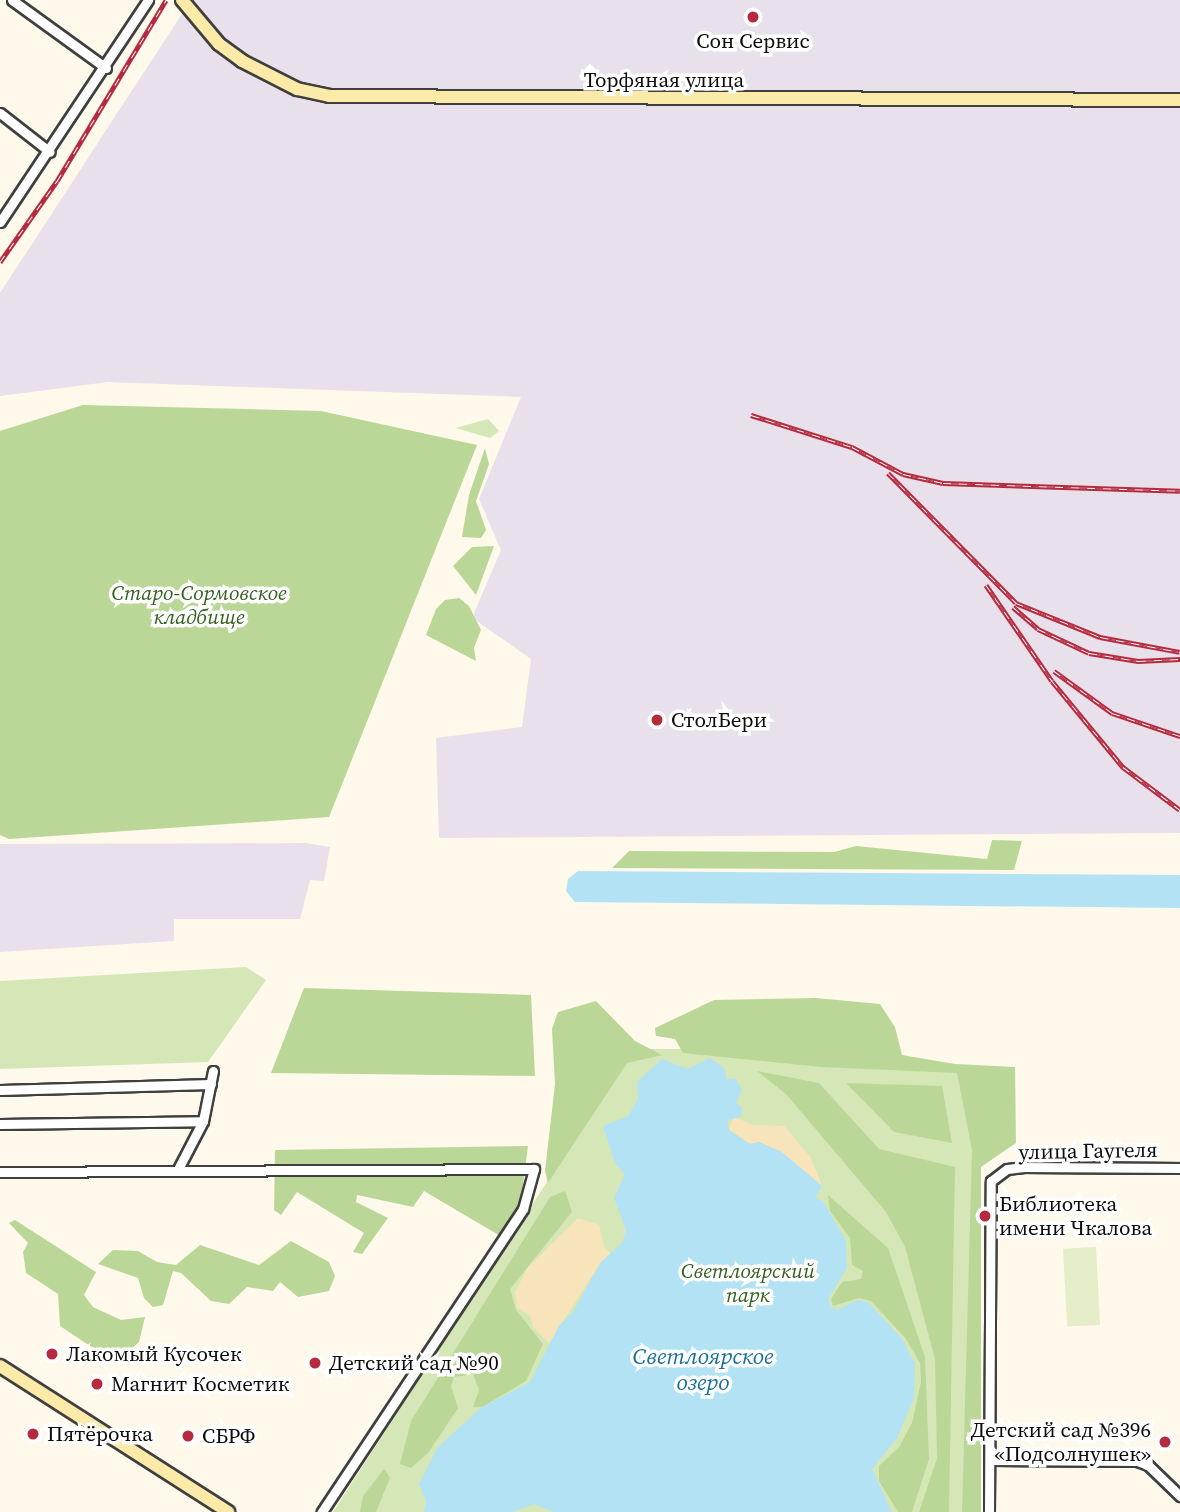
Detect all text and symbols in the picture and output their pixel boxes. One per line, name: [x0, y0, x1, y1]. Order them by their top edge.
marker: Сон Сервис: [745, 9, 761, 25]
place label: Сон Сервис: [696, 28, 810, 54]
street label: Торфяная улица: [584, 67, 744, 93]
park label: Старо-Сормовское кладбище: [112, 580, 286, 630]
place label: СтолБери: [671, 707, 767, 733]
marker: СтолБери: [649, 712, 665, 728]
street label: улица Гаугеля: [1018, 1137, 1158, 1165]
place label: Библиотека имени Чкалова: [999, 1191, 1152, 1241]
marker: Библиотека имени Чкалова: [977, 1208, 993, 1224]
park label: Светлоярский парк: [681, 1258, 815, 1308]
place label: Лакомый Кусочек: [66, 1341, 242, 1367]
water label: Светлоярское озеро: [633, 1342, 773, 1396]
marker: Лакомый Кусочек: [44, 1346, 60, 1362]
place label: Детский сад №90: [329, 1350, 499, 1376]
marker: Детский сад №90: [307, 1355, 323, 1371]
place label: Магнит Косметик: [111, 1371, 289, 1397]
marker: Магнит Косметик: [89, 1376, 105, 1392]
place label: Детский сад №396 «Подсолнушек»: [971, 1417, 1151, 1467]
place label: Пятёрочка: [47, 1421, 153, 1447]
place label: СБРФ: [202, 1423, 255, 1449]
marker: Пятёрочка: [25, 1426, 41, 1442]
marker: СБРФ: [180, 1428, 196, 1444]
marker: Детский сад №396 «Подсолнушек»: [1157, 1434, 1173, 1450]

